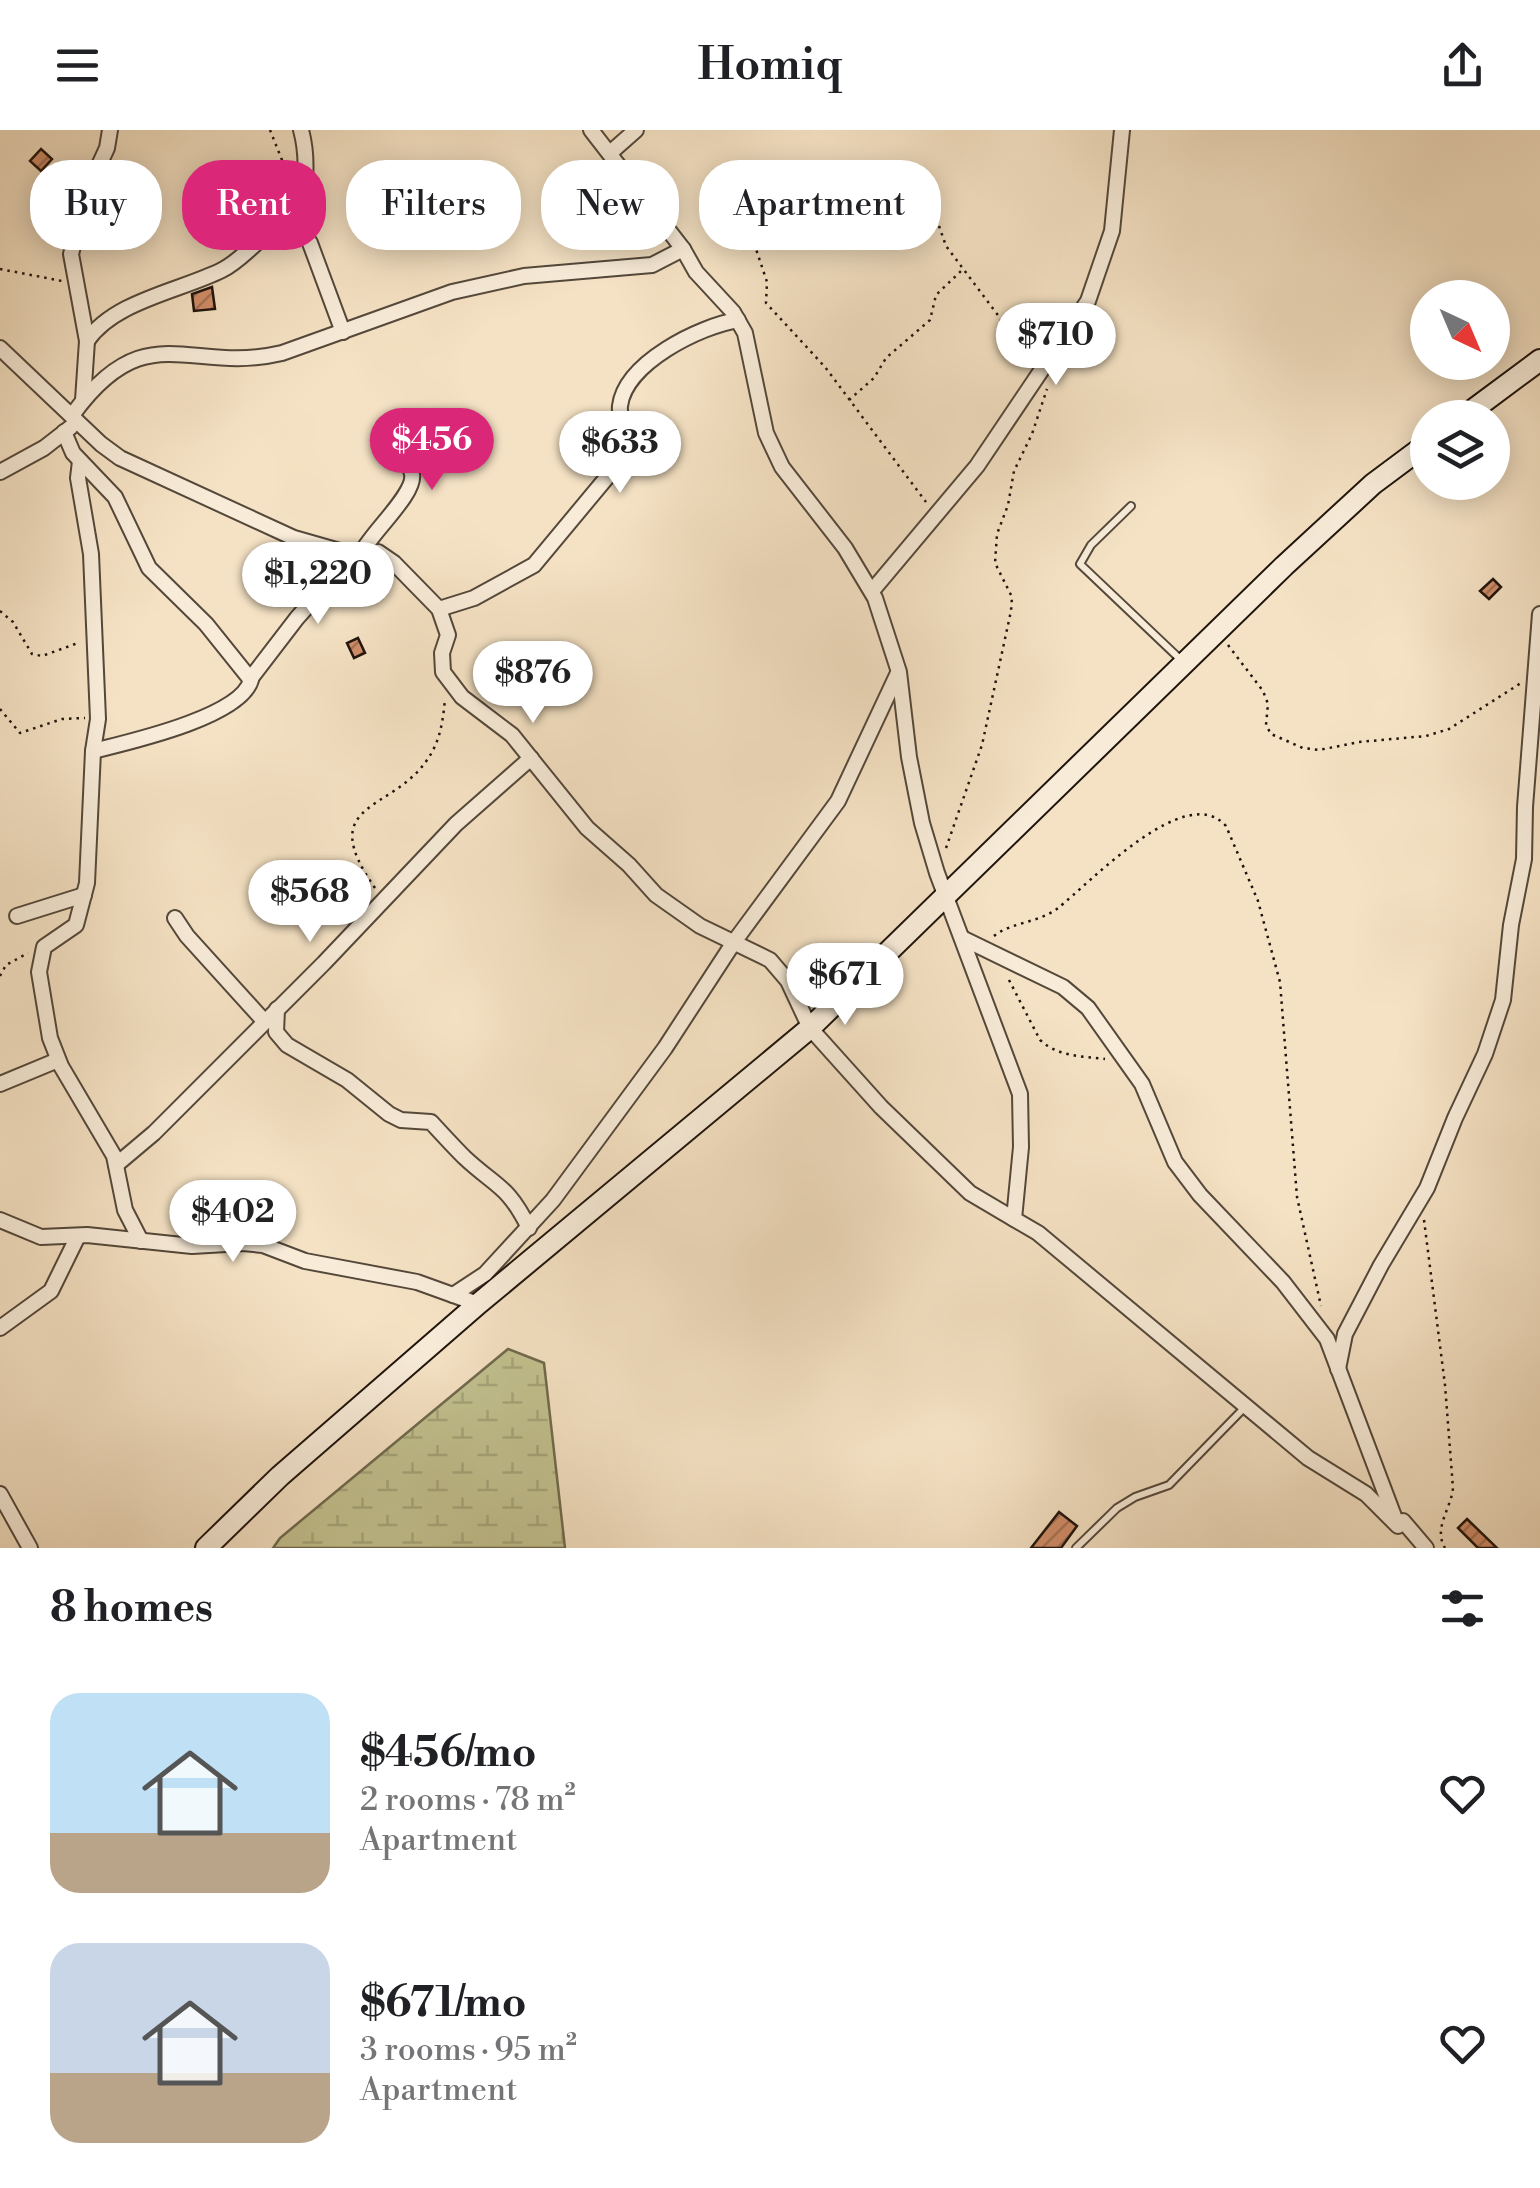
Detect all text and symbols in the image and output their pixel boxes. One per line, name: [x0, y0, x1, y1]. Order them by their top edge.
text: Homiq: [697, 37, 843, 94]
icon: menu: [50, 38, 105, 93]
icon: share: [1435, 38, 1490, 93]
chip: Buy: [30, 160, 162, 250]
chip: Rent: [182, 160, 326, 250]
chip: Filters: [346, 160, 521, 250]
chip: New: [541, 160, 679, 250]
chip: Apartment: [699, 160, 941, 250]
north arrow: [1410, 280, 1510, 380]
map controls: [1410, 280, 1510, 500]
pin: $710: [997, 303, 1115, 388]
text: $710: [1018, 315, 1094, 355]
button: layers: [1410, 400, 1510, 500]
pin: $456: [373, 408, 491, 493]
pin: $633: [561, 411, 679, 496]
text: $456: [392, 420, 472, 460]
text: $633: [581, 423, 659, 463]
pin: $1,220: [237, 542, 399, 627]
text: $1,220: [264, 554, 372, 594]
pin: $876: [474, 641, 592, 726]
text: $876: [495, 653, 571, 693]
pin: $568: [251, 860, 369, 945]
text: $568: [270, 872, 350, 912]
pin: $671: [786, 943, 904, 1028]
text: $671: [809, 955, 881, 995]
pin: $402: [174, 1180, 292, 1265]
text: $402: [191, 1192, 275, 1232]
icon: filters: [1435, 1581, 1490, 1636]
text: 8 homes: [50, 1582, 213, 1635]
text: $456/mo: [360, 1727, 537, 1780]
icon: home: [130, 1733, 250, 1853]
icon: heart: [1435, 1766, 1490, 1821]
text: 2 rooms · 78 m²: [360, 1780, 576, 1820]
text: Apartment: [360, 1820, 517, 1860]
text: $671/mo: [360, 1977, 526, 2030]
icon: home: [130, 1983, 250, 2103]
icon: heart: [1435, 2016, 1490, 2071]
text: 3 rooms · 95 m²: [360, 2030, 577, 2070]
text: Apartment: [360, 2070, 517, 2110]

